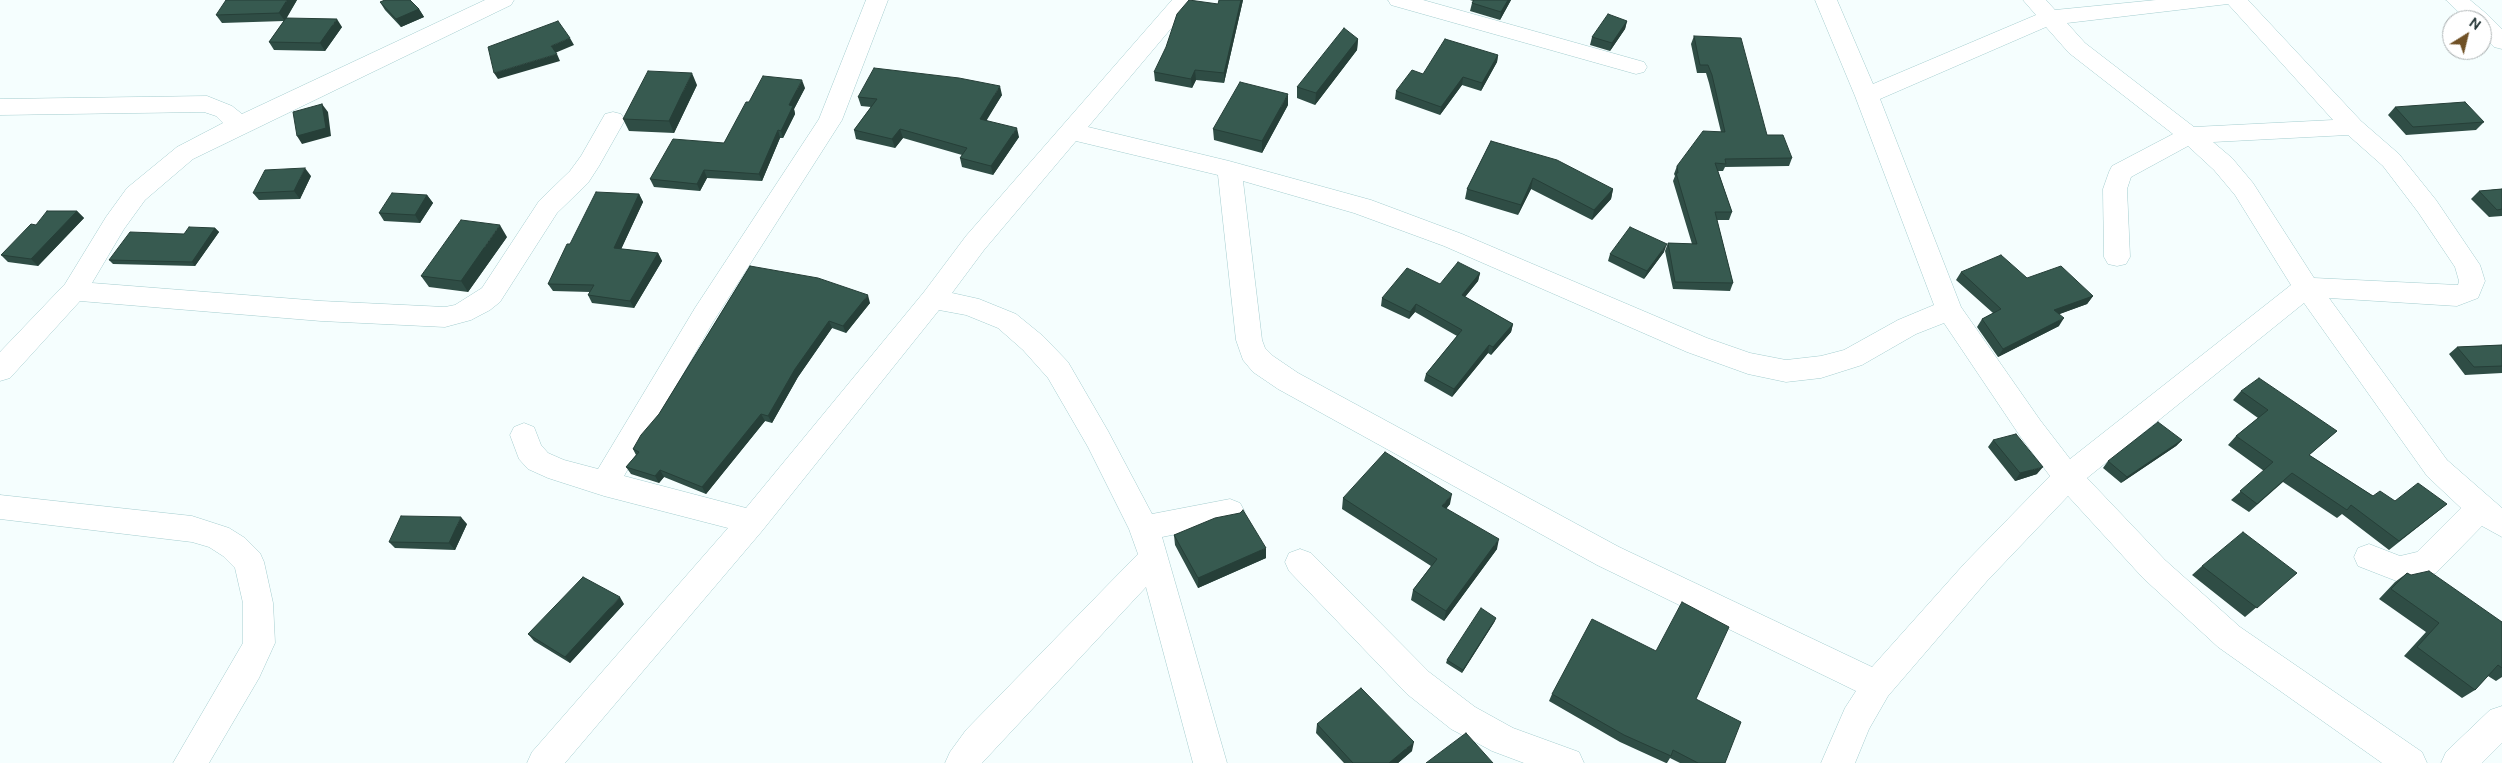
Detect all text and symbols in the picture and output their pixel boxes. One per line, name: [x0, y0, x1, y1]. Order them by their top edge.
north arrow: [2442, 10, 2492, 60]
text: N: [2466, 14, 2484, 33]

